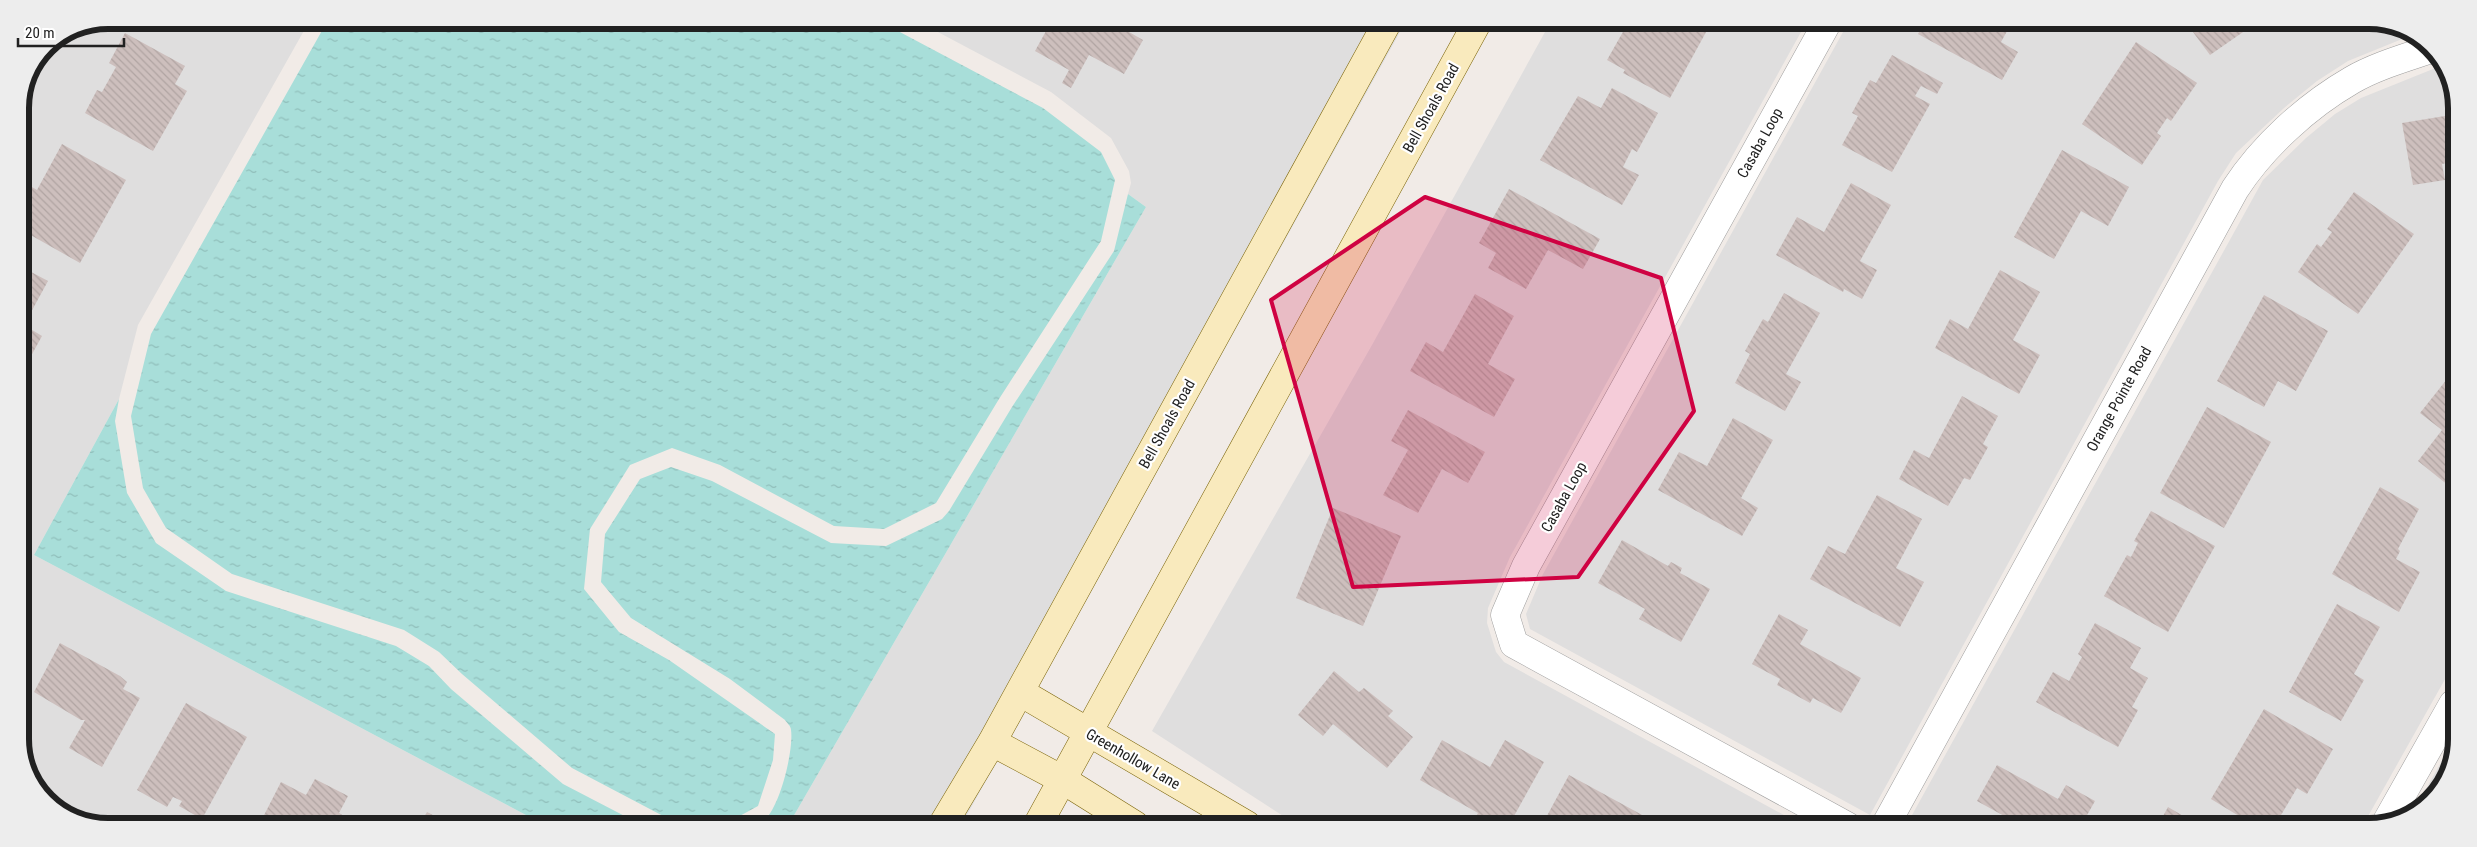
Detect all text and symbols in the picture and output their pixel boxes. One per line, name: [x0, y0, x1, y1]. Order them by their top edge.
scale bar: [18, 15, 124, 47]
text: 20 m: [25, 24, 55, 42]
street label: Bell Shoals Road: [1399, 60, 1463, 156]
street label: Casaba Loop: [1733, 105, 1787, 181]
street label: Orange Pointe Road: [2083, 343, 2155, 455]
street label: Bell Shoals Road: [1135, 376, 1199, 472]
street label: Casaba Loop: [1537, 459, 1591, 535]
street label: Greenhollow Lane: [1083, 725, 1183, 793]

